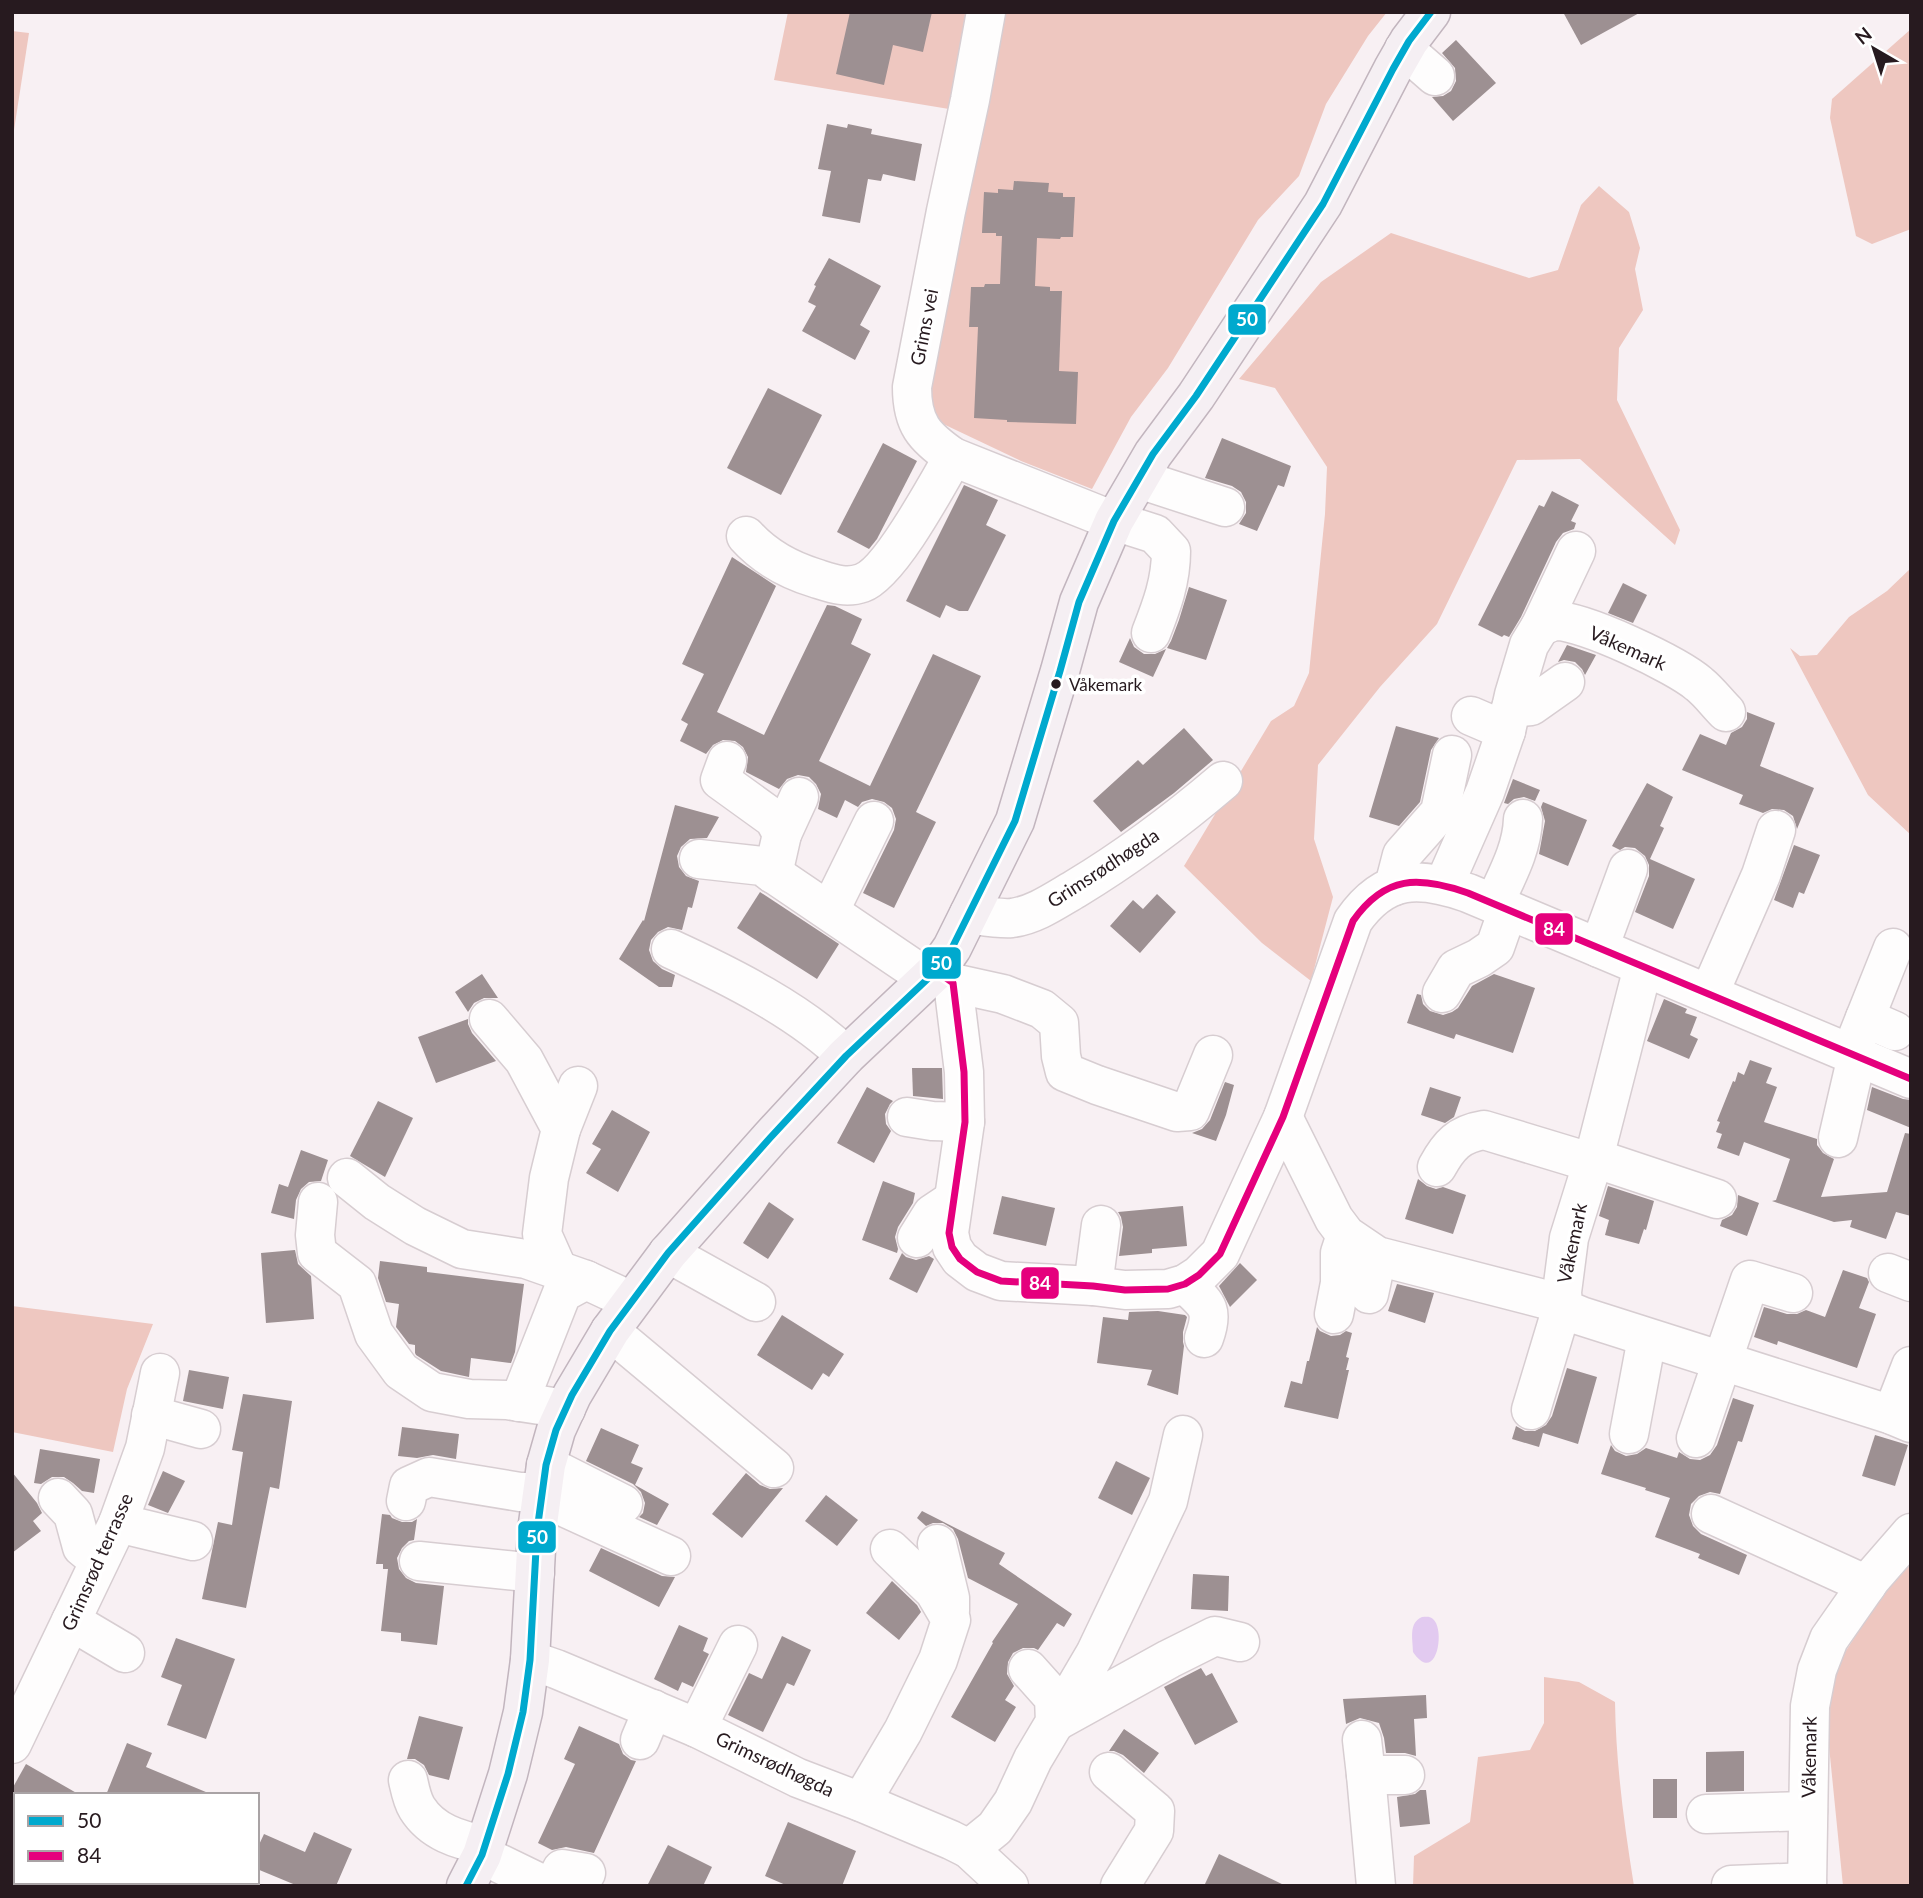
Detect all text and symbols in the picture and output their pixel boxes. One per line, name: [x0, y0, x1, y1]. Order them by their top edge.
north arrow: [1839, 14, 1909, 84]
text: N: [1850, 22, 1876, 49]
street label: Grims vei: [905, 287, 942, 367]
line badge: 50: [1227, 303, 1267, 336]
text: 50: [1236, 307, 1258, 330]
street label: Våkemark: [1586, 620, 1671, 675]
place label: Våkemark: [1069, 674, 1142, 695]
marker: Våkemark: [1049, 677, 1063, 691]
street label: Grimsrødhøgda: [1043, 823, 1163, 912]
line badge: 84: [1534, 912, 1574, 946]
text: 84: [1543, 917, 1565, 940]
line badge: 50: [921, 946, 962, 980]
text: 50: [930, 951, 952, 974]
street label: Våkemark: [1552, 1200, 1591, 1285]
line badge: 84: [1020, 1266, 1060, 1300]
text: 84: [1029, 1271, 1051, 1294]
street label: Grimsrød terrasse: [56, 1489, 137, 1634]
line badge: 50: [517, 1520, 557, 1554]
text: 50: [526, 1525, 548, 1548]
street label: Våkemark: [1796, 1716, 1821, 1798]
street label: Grimsrødhøgda: [712, 1726, 838, 1801]
legend: [14, 1793, 259, 1884]
text: 50: [77, 1807, 101, 1832]
text: 84: [77, 1842, 101, 1867]

